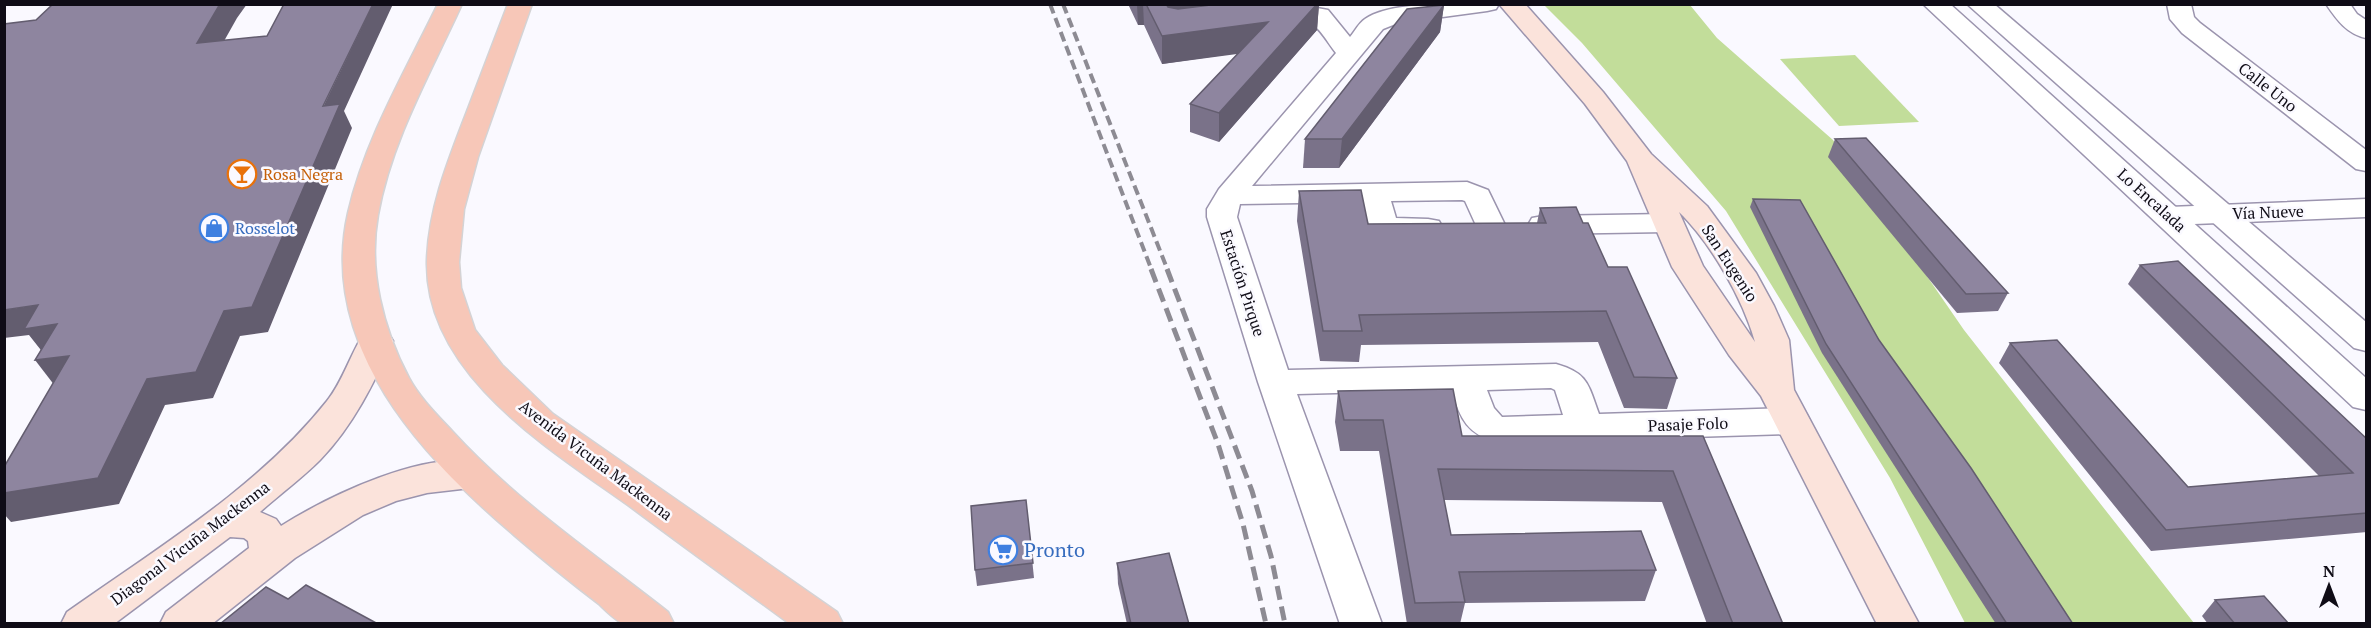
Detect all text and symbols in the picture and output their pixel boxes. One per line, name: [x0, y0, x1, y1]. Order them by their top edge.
street label: Calle Uno: [2234, 57, 2302, 117]
bar icon: Rosa Negra: [226, 158, 258, 190]
place label: Rosa Negra: [263, 163, 343, 185]
street label: Lo Encalada: [2113, 163, 2191, 237]
street label: Vía Nueve: [2232, 200, 2304, 224]
shop icon: Rosselot: [198, 212, 230, 244]
place label: Rosselot: [235, 217, 295, 239]
street label: San Eugenio: [1697, 220, 1763, 306]
street label: Estación Pirque: [1215, 227, 1271, 339]
street label: Avenida Vicuña Mackenna: [515, 395, 677, 525]
street label: Pasaje Folo: [1647, 412, 1729, 436]
street label: Diagonal Vicuña Mackenna: [106, 476, 274, 610]
supermarket icon: Pronto: [987, 534, 1019, 566]
place label: Pronto: [1024, 536, 1085, 563]
north arrow: [2299, 556, 2359, 616]
text: N: [2323, 560, 2335, 582]

